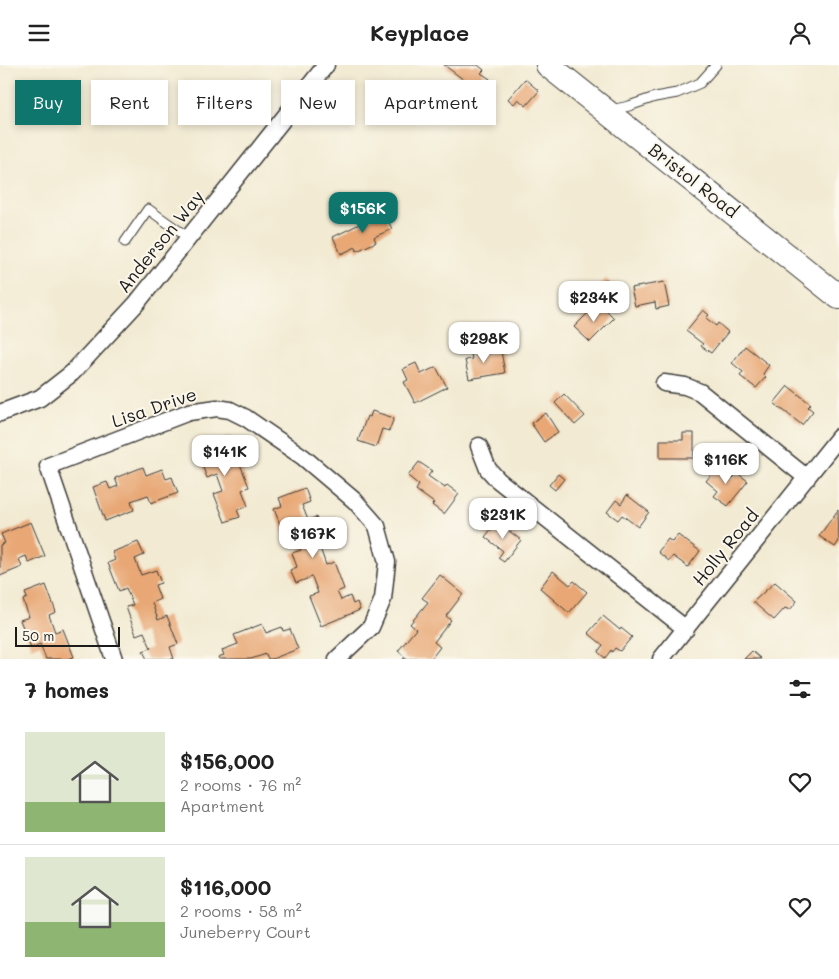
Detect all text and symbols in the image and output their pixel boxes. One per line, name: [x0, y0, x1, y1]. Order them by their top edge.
text: Keyplace: [370, 18, 469, 47]
icon: menu: [25, 19, 53, 47]
icon: person: [786, 19, 814, 47]
chip: Buy: [15, 80, 81, 125]
chip: Rent: [91, 80, 168, 125]
chip: Filters: [178, 80, 271, 125]
chip: New: [281, 80, 355, 125]
chip: Apartment: [365, 80, 496, 125]
street label: Bristol Road: [644, 137, 744, 223]
street label: Anderson Way: [111, 185, 209, 297]
pin: $156K: [328, 191, 398, 234]
text: $156K: [340, 197, 386, 218]
pin: $234K: [559, 281, 629, 323]
text: $234K: [569, 286, 619, 307]
pin: $298K: [449, 321, 519, 364]
text: $298K: [460, 327, 508, 348]
street label: Lisa Drive: [108, 381, 200, 433]
pin: $141K: [190, 435, 260, 477]
text: $141K: [203, 440, 247, 461]
pin: $116K: [691, 443, 761, 485]
text: $116K: [704, 448, 748, 469]
pin: $231K: [468, 497, 538, 540]
text: $231K: [480, 503, 526, 524]
street label: Holly Road: [687, 503, 763, 591]
pin: $167K: [278, 517, 348, 559]
text: $167K: [290, 522, 336, 543]
scale bar: [15, 624, 120, 647]
text: 50 m: [22, 626, 54, 645]
icon: filters: [786, 675, 814, 703]
text: 7 homes: [25, 676, 109, 703]
text: $156,000: [180, 747, 274, 774]
icon: home: [65, 752, 125, 812]
icon: heart: [786, 768, 814, 796]
text: 2 rooms · 76 m²: [180, 774, 301, 795]
text: Apartment: [180, 795, 265, 816]
text: $116,000: [180, 873, 271, 900]
icon: home: [65, 877, 125, 937]
icon: heart: [786, 893, 814, 921]
text: 2 rooms · 58 m²: [180, 900, 302, 921]
text: Juneberry Court: [180, 921, 311, 942]

